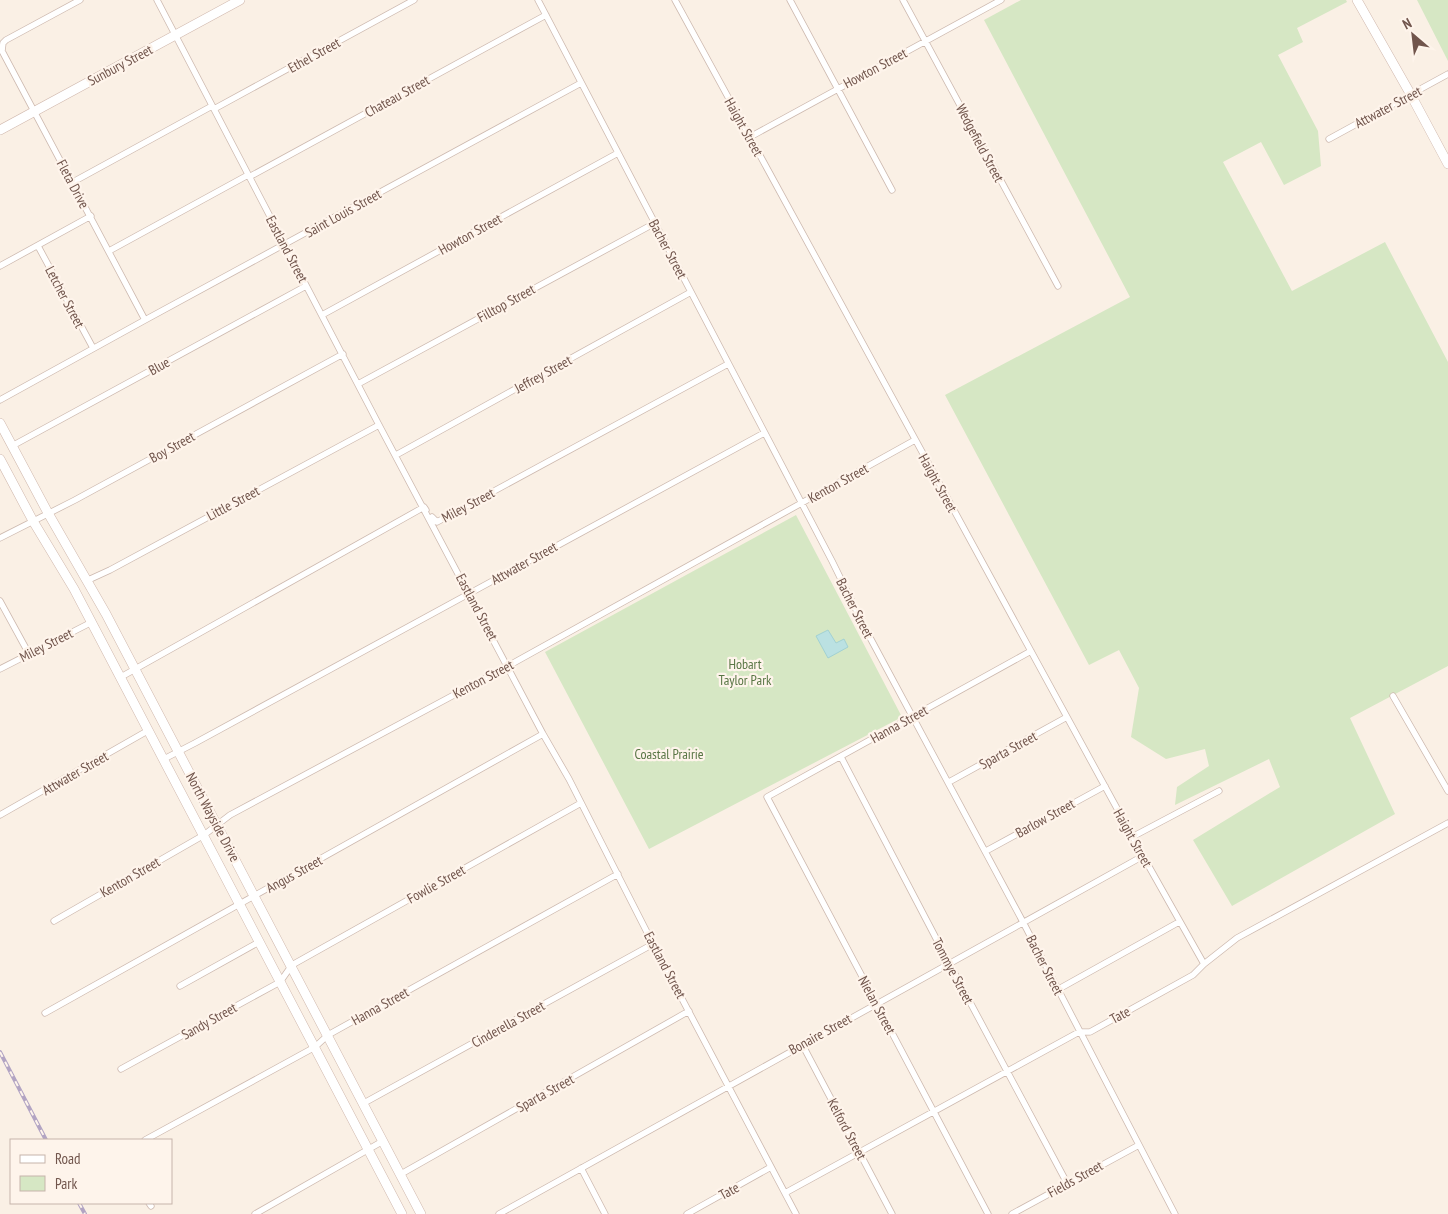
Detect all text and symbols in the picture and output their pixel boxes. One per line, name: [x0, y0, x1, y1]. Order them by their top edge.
north arrow: [1388, 10, 1438, 60]
text: N: [1399, 14, 1414, 33]
street label: Ethel Street: [285, 33, 343, 77]
street label: Sunbury Street: [84, 40, 156, 90]
street label: Howton Street: [840, 44, 910, 92]
street label: Chateau Street: [361, 71, 433, 121]
street label: Attwater Street: [1351, 82, 1425, 132]
street label: Haight Street: [721, 95, 767, 160]
street label: Wedgefield Street: [952, 101, 1008, 185]
street label: Fleta Drive: [53, 157, 93, 212]
street label: Saint Louis Street: [302, 185, 384, 241]
street label: Howton Street: [435, 209, 505, 259]
street label: Eastland Street: [262, 212, 312, 286]
street label: Bacher Street: [645, 216, 691, 282]
street label: Letcher Street: [41, 263, 89, 331]
street label: Filltop Street: [474, 280, 538, 326]
street label: Jeffrey Street: [510, 351, 575, 398]
street label: Blue: [145, 353, 173, 379]
street label: Boy Street: [146, 427, 198, 467]
street label: Haight Street: [915, 451, 961, 516]
street label: Kenton Street: [805, 459, 871, 507]
street label: Little Street: [203, 481, 263, 524]
street label: Miley Street: [438, 483, 498, 526]
street label: Attwater Street: [488, 537, 561, 589]
street label: Eastland Street: [452, 570, 502, 644]
street label: Bacher Street: [832, 575, 878, 641]
street label: Miley Street: [16, 624, 76, 666]
street label: Kenton Street: [450, 655, 517, 702]
park label: Hobart Taylor Park: [719, 655, 772, 689]
street label: Hanna Street: [867, 701, 931, 747]
street label: Sparta Street: [976, 727, 1040, 773]
park label: Coastal Prairie: [634, 745, 704, 763]
street label: Attwater Street: [39, 747, 111, 799]
street label: North Wayside Drive: [182, 769, 244, 865]
street label: Barlow Street: [1012, 794, 1078, 842]
street label: Haight Street: [1110, 806, 1156, 871]
street label: Angus Street: [263, 851, 325, 897]
street label: Kenton Street: [97, 853, 163, 901]
street label: Fowlie Street: [404, 861, 468, 907]
street label: Eastland Street: [640, 928, 690, 1002]
street label: Bacher Street: [1022, 932, 1068, 998]
street label: Tommye Street: [928, 935, 978, 1007]
street label: Nielan Street: [854, 973, 900, 1037]
street label: Hanna Street: [348, 983, 412, 1029]
street label: Cinderella Street: [468, 996, 548, 1052]
street label: Sandy Street: [178, 998, 240, 1044]
street label: Tate: [1107, 1002, 1133, 1028]
street label: Bonaire Street: [785, 1009, 855, 1059]
street label: Sparta Street: [513, 1070, 577, 1116]
street label: Kelford Street: [823, 1095, 871, 1163]
legend: [10, 1139, 172, 1204]
text: Road: [55, 1149, 81, 1168]
street label: Fields Street: [1044, 1156, 1106, 1202]
text: Park: [55, 1174, 77, 1193]
street label: Tate: [716, 1178, 742, 1204]

